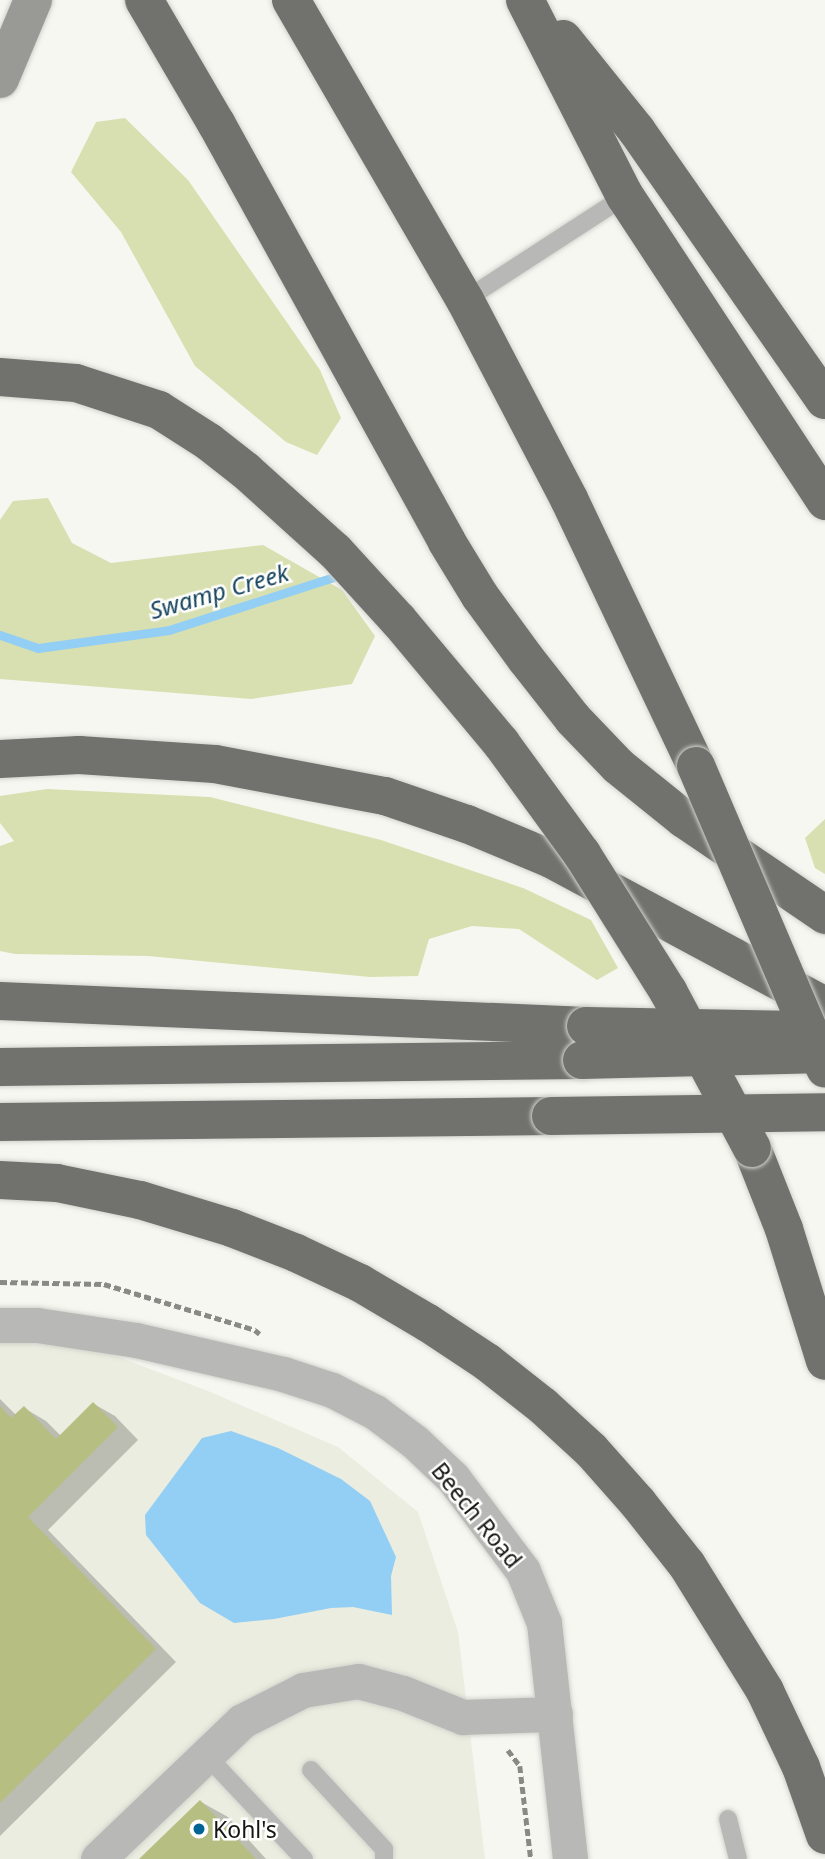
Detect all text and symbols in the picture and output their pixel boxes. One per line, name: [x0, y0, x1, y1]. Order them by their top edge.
water label: Swamp Creek: [146, 557, 292, 625]
street label: Beech Road: [426, 1457, 528, 1573]
place label: Kohl's: [213, 1815, 277, 1843]
marker: Kohl's: [191, 1821, 207, 1837]

